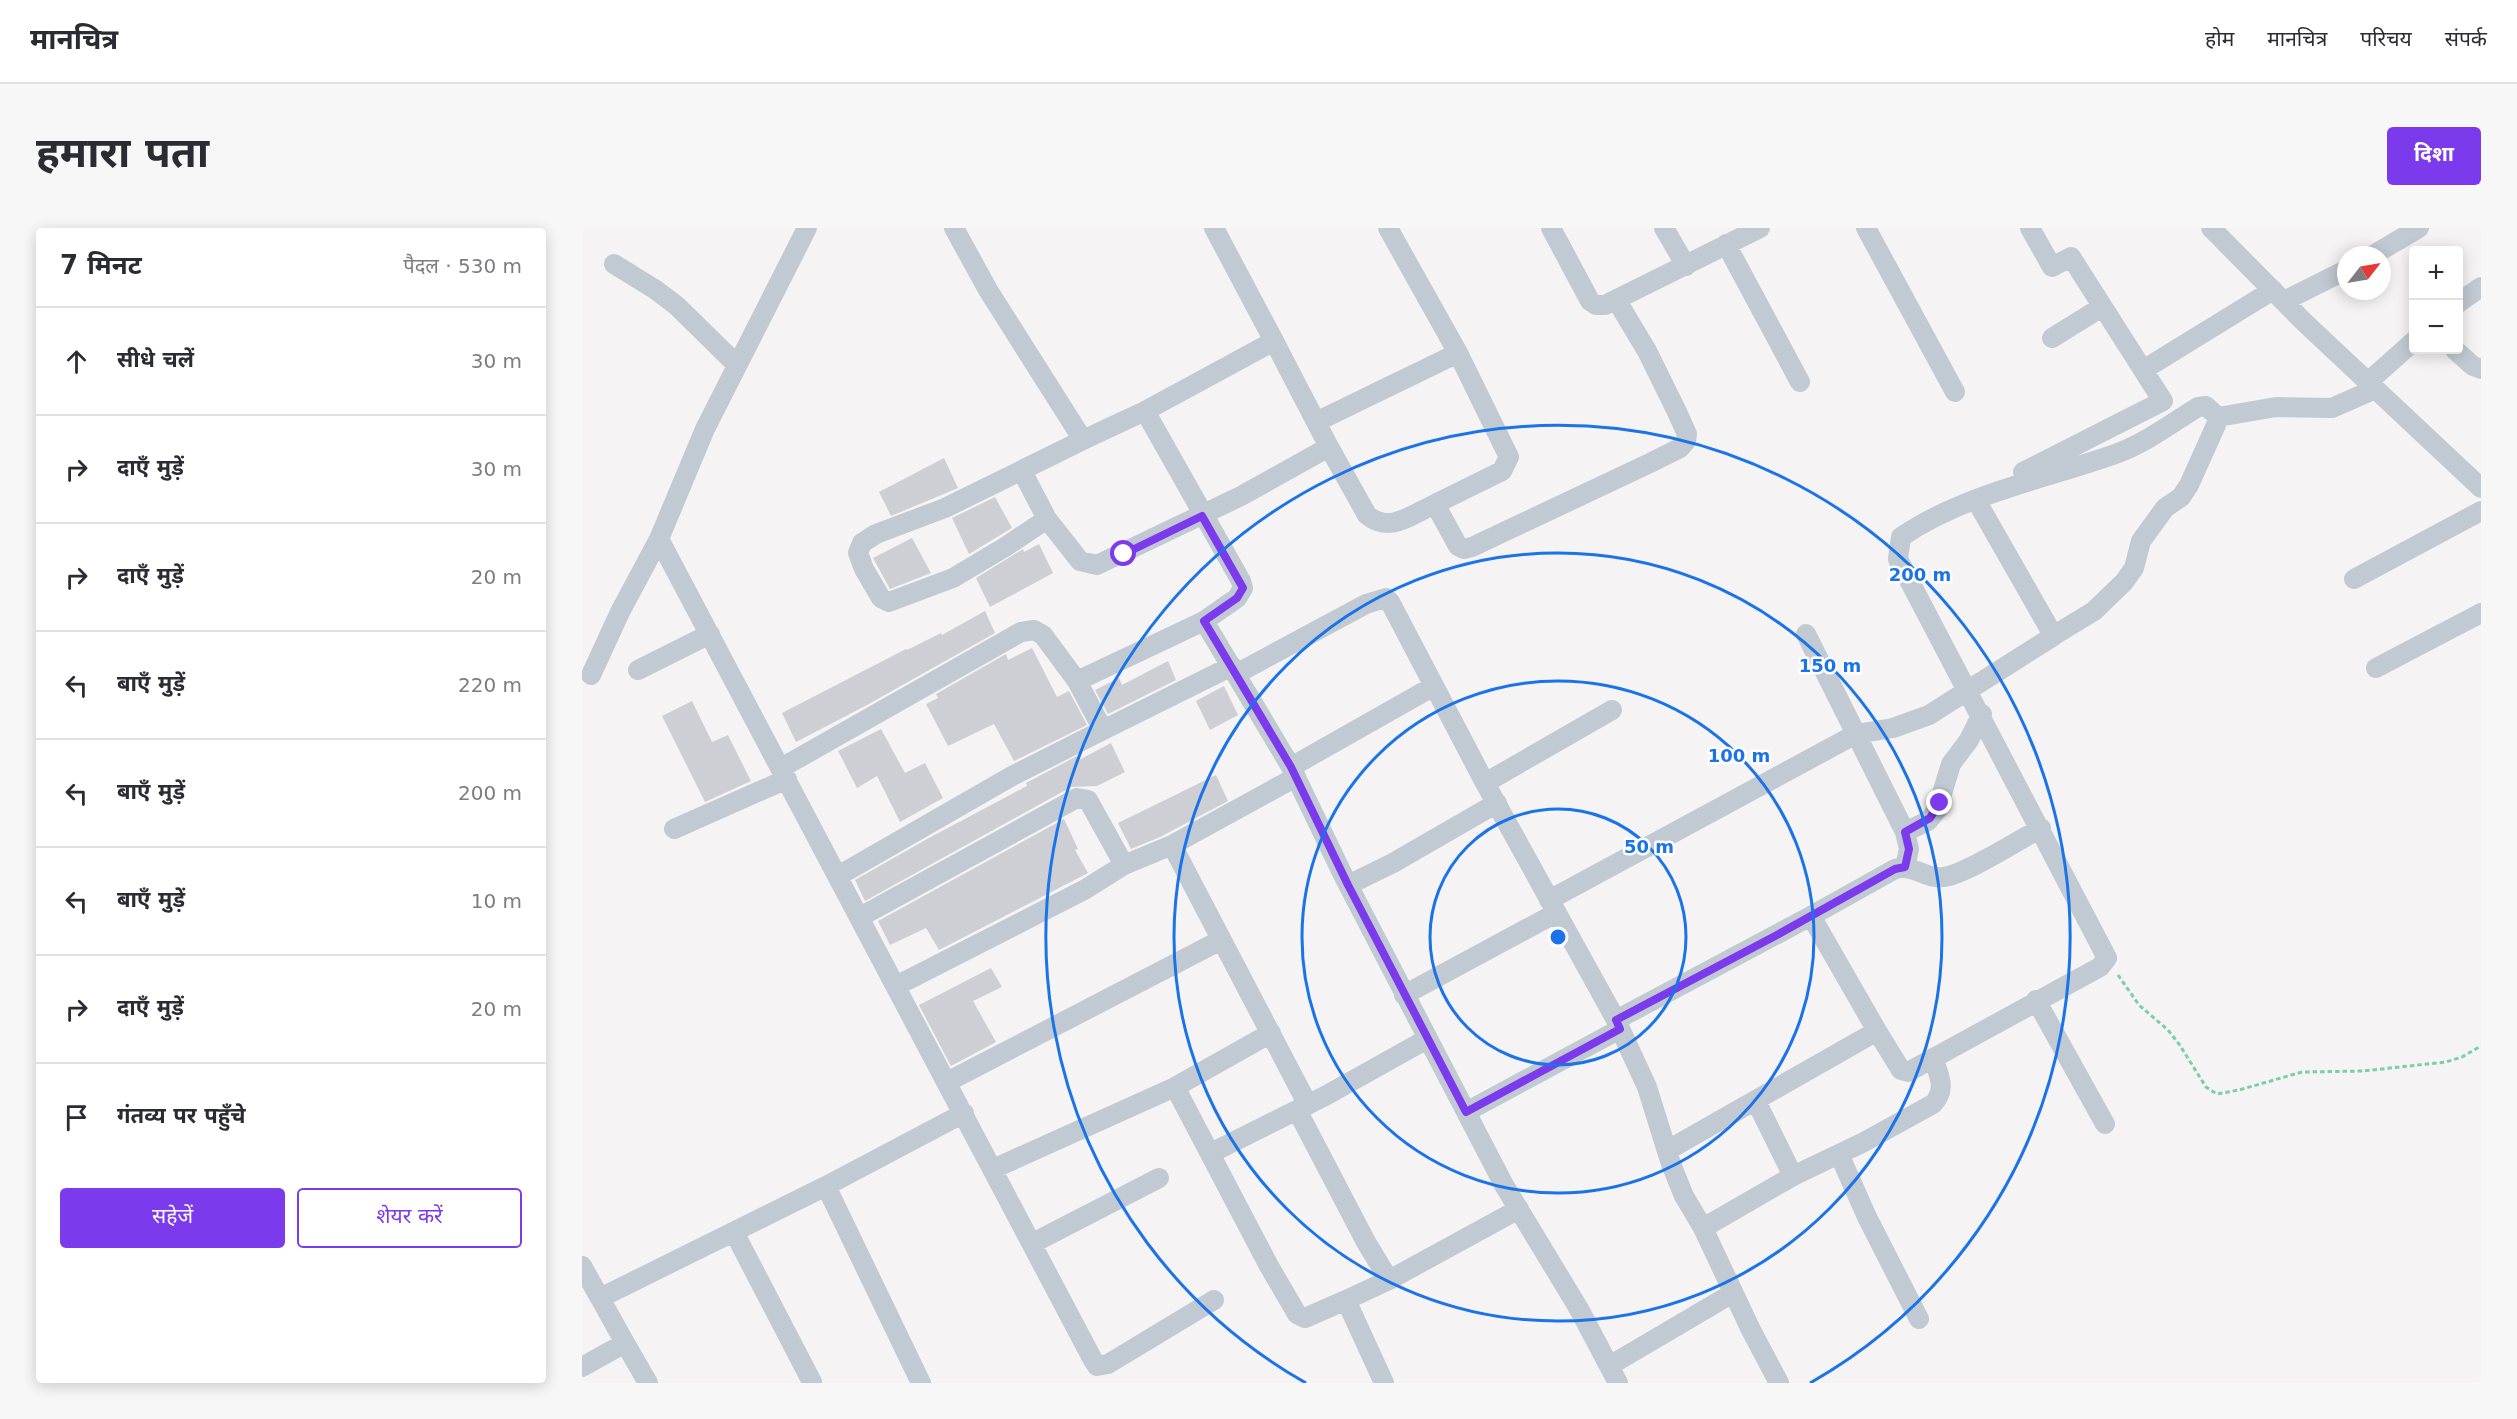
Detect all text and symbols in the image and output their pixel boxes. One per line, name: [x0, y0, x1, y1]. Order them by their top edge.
text: मानचित्र: [30, 23, 118, 56]
text: होम: [2205, 27, 2234, 51]
text: मानचित्र: [2267, 27, 2327, 51]
text: परिचय: [2360, 27, 2412, 51]
text: संपर्क: [2445, 27, 2487, 51]
button: दिशा: [2387, 127, 2481, 185]
text: हमारा पता: [36, 128, 209, 177]
north arrow: [2337, 246, 2391, 300]
map controls: [2409, 246, 2463, 354]
button: +: [2409, 246, 2463, 300]
text: 7 मिनट: [60, 250, 142, 280]
text: पैदल · 530 m: [403, 254, 522, 278]
button: −: [2409, 300, 2463, 354]
icon: ahead: [60, 345, 93, 378]
text: सीधे चलें: [117, 347, 194, 372]
text: 30 m: [471, 349, 522, 373]
icon: right: [60, 453, 93, 486]
text: दाएँ मुड़ें: [117, 455, 184, 480]
text: 30 m: [471, 457, 522, 481]
route start: [1110, 540, 1136, 566]
icon: right: [60, 561, 93, 594]
text: दाएँ मुड़ें: [117, 563, 184, 588]
text: 200 m: [1889, 564, 1951, 585]
text: 20 m: [471, 565, 522, 589]
text: 150 m: [1799, 655, 1861, 676]
icon: left: [60, 669, 93, 702]
text: बाएँ मुड़ें: [117, 671, 185, 696]
text: 220 m: [458, 673, 522, 697]
text: 100 m: [1708, 745, 1770, 766]
icon: left: [60, 777, 93, 810]
text: बाएँ मुड़ें: [117, 779, 185, 804]
text: 200 m: [458, 781, 522, 805]
route end: [1926, 789, 1952, 815]
text: 50 m: [1624, 836, 1674, 857]
icon: left: [60, 885, 93, 918]
text: बाएँ मुड़ें: [117, 887, 185, 912]
text: 10 m: [471, 889, 522, 913]
centre of rings: [1548, 927, 1568, 947]
icon: right: [60, 993, 93, 1026]
text: दाएँ मुड़ें: [117, 995, 184, 1020]
text: 20 m: [471, 997, 522, 1021]
icon: arrive: [60, 1101, 93, 1134]
text: गंतव्य पर पहुँचे: [117, 1103, 245, 1128]
button: सहेजें: [60, 1188, 285, 1248]
button: शेयर करें: [297, 1188, 522, 1248]

